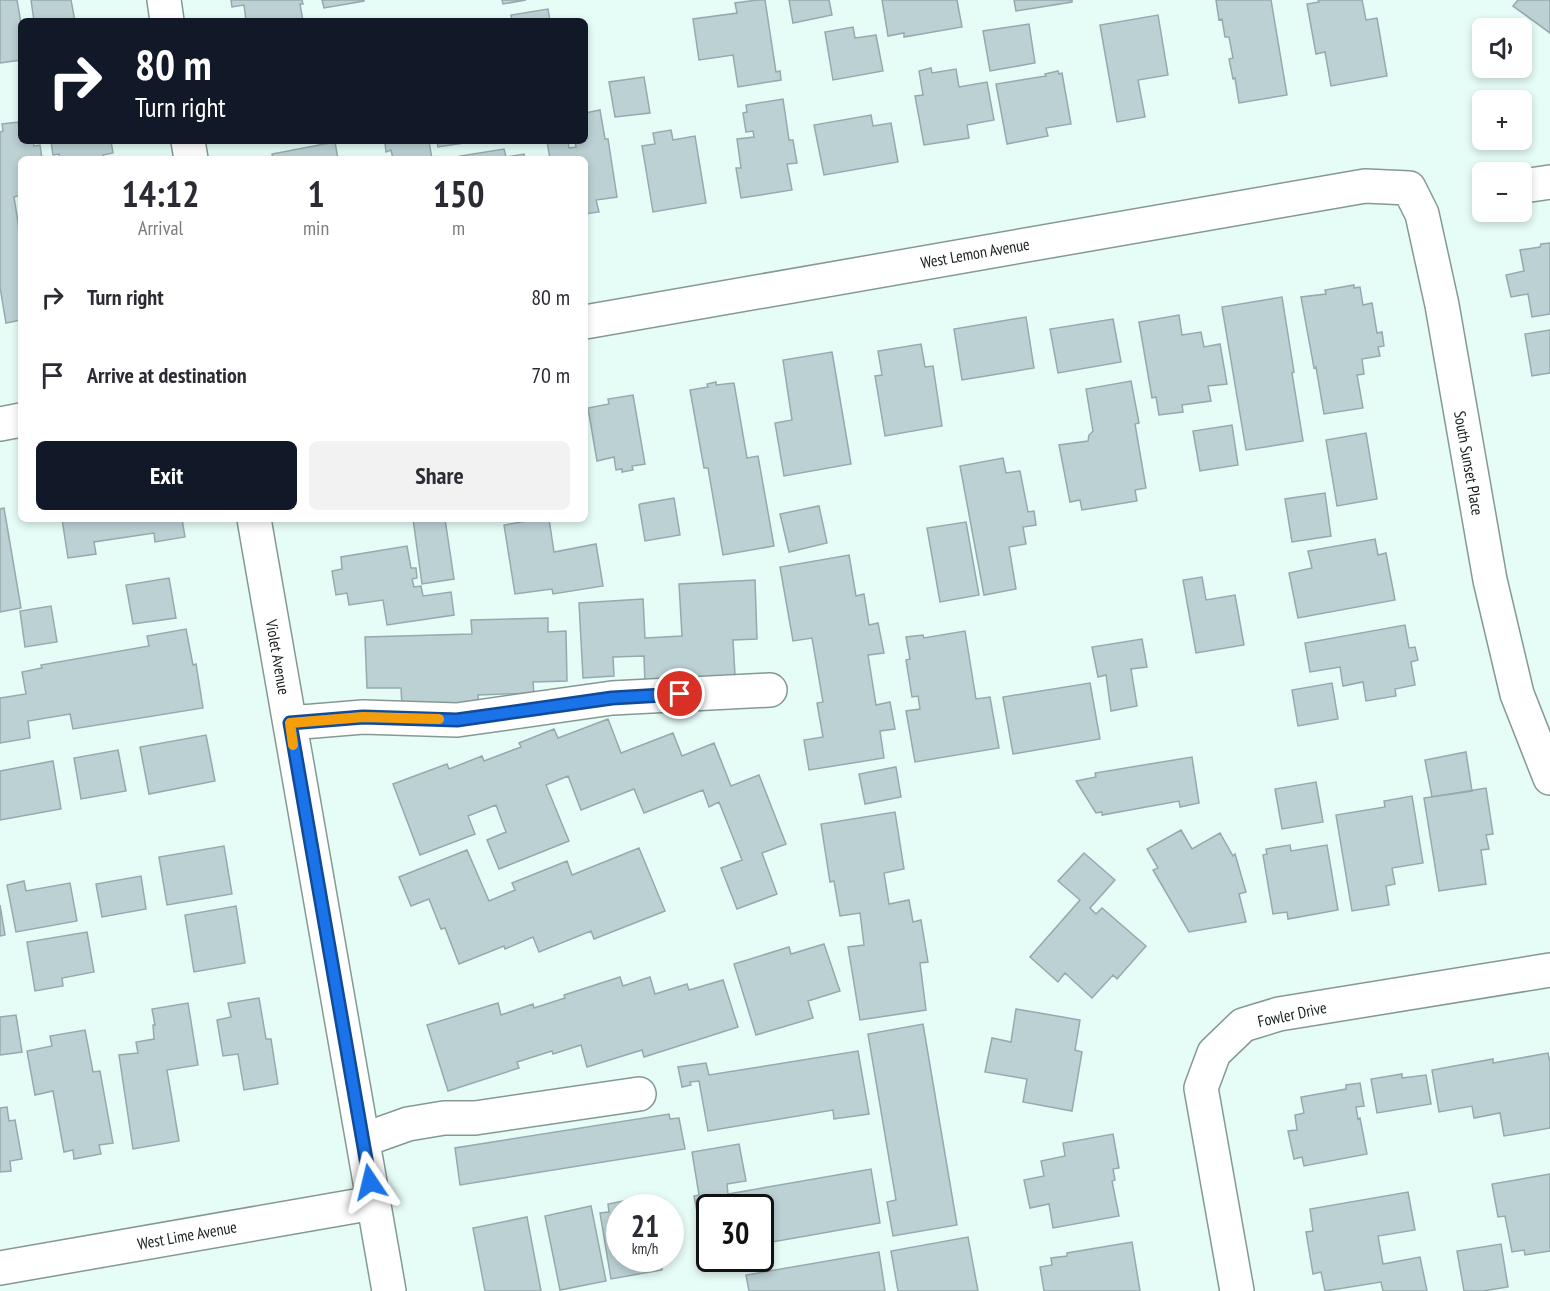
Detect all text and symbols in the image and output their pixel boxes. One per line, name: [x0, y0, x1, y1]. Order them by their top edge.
map controls: [1472, 18, 1532, 222]
button: sound: [1472, 18, 1532, 78]
text: 80 m: [135, 37, 212, 92]
icon: right: [36, 42, 114, 120]
text: Turn right: [135, 90, 226, 124]
button: +: [1472, 90, 1532, 150]
button: −: [1472, 162, 1532, 222]
text: 14:12: [122, 170, 199, 217]
text: 1: [307, 170, 325, 217]
text: 150: [433, 170, 484, 217]
text: Arrival: [138, 215, 183, 241]
text: min: [303, 215, 329, 241]
text: m: [452, 215, 465, 241]
street label: West Lemon Avenue: [919, 234, 1031, 272]
icon: right: [36, 281, 69, 314]
text: Turn right: [87, 283, 164, 311]
text: 80 m: [531, 283, 570, 311]
icon: arrive: [36, 359, 69, 392]
text: Arrive at destination: [87, 361, 247, 389]
text: 70 m: [531, 361, 570, 389]
street label: South Sunset Place: [1450, 409, 1488, 517]
button: Exit: [36, 441, 297, 510]
button: Share: [309, 441, 570, 510]
street label: Violet Avenue: [261, 617, 294, 696]
pin: [654, 668, 705, 719]
icon: arrive: [663, 677, 696, 710]
street label: Fowler Drive: [1256, 997, 1328, 1031]
position arrow: [338, 1150, 402, 1214]
speed limit sign: 30: [696, 1194, 774, 1272]
text: 21: [631, 1206, 659, 1245]
street label: West Lime Avenue: [136, 1216, 238, 1254]
text: km/h: [632, 1239, 658, 1258]

